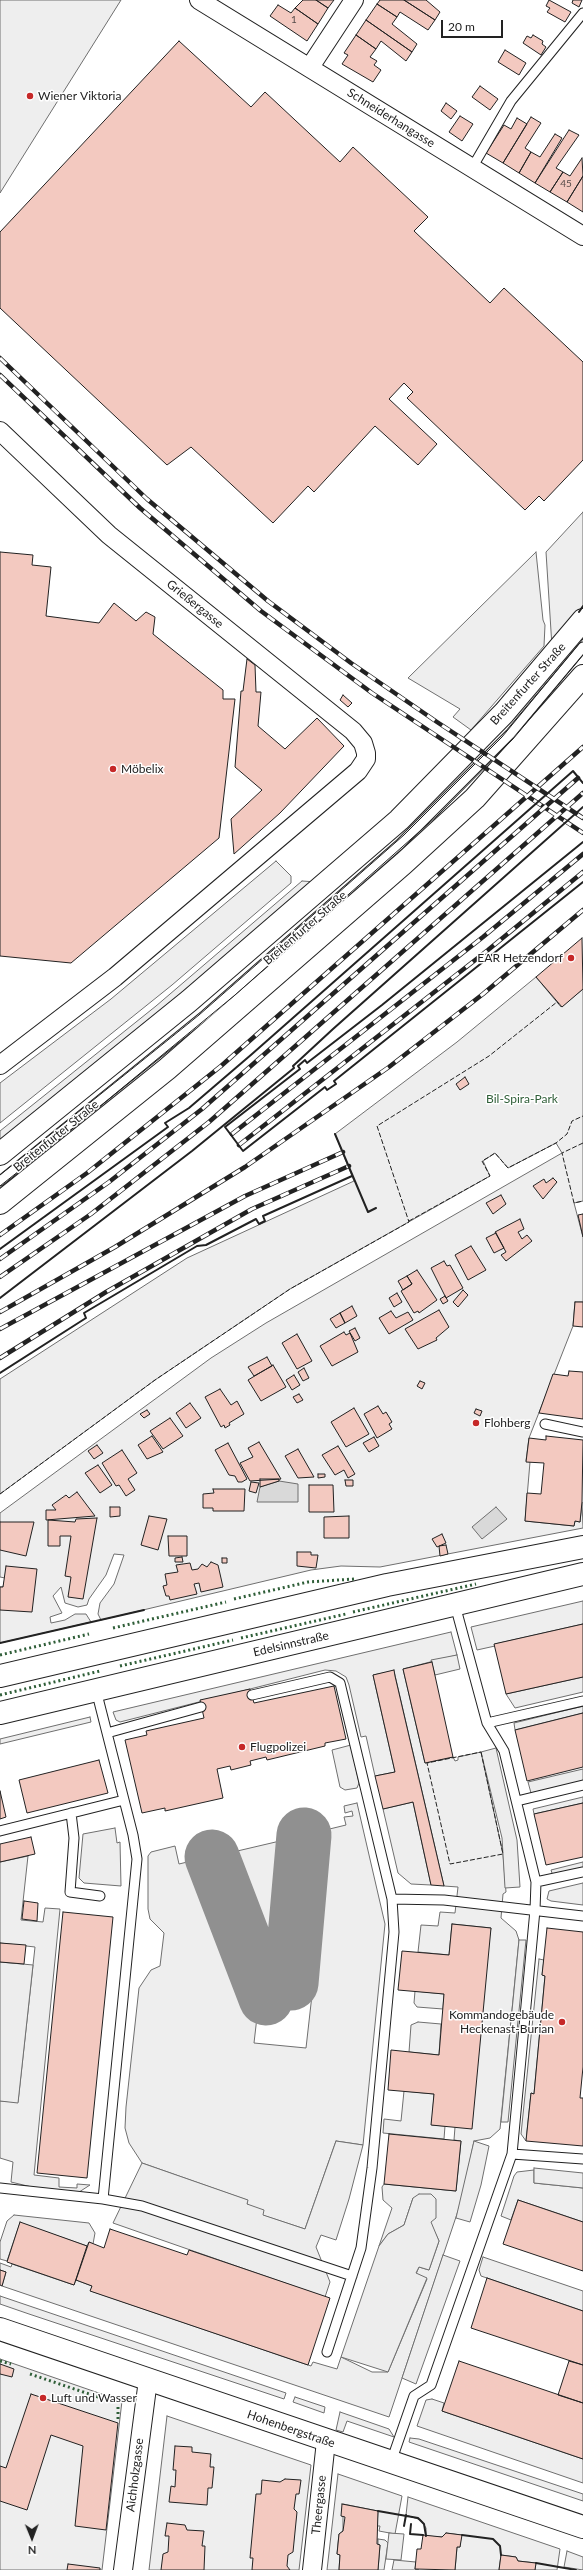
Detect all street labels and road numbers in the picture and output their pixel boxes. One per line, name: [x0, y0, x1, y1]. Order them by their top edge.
street label: Schneiderhangasse: [345, 85, 437, 151]
street label: Grießergasse: [164, 577, 226, 631]
street label: Breitenfurter Straße: [487, 640, 569, 728]
street label: Breitenfurter Straße: [260, 888, 350, 968]
street label: Breitenfurter Straße: [10, 1097, 102, 1175]
street label: Edelsinnstraße: [252, 1628, 330, 1660]
street label: Hohenbergstraße: [245, 2407, 337, 2451]
street label: Aichholzgasse: [123, 2437, 147, 2513]
street label: Theergasse: [309, 2475, 329, 2535]

